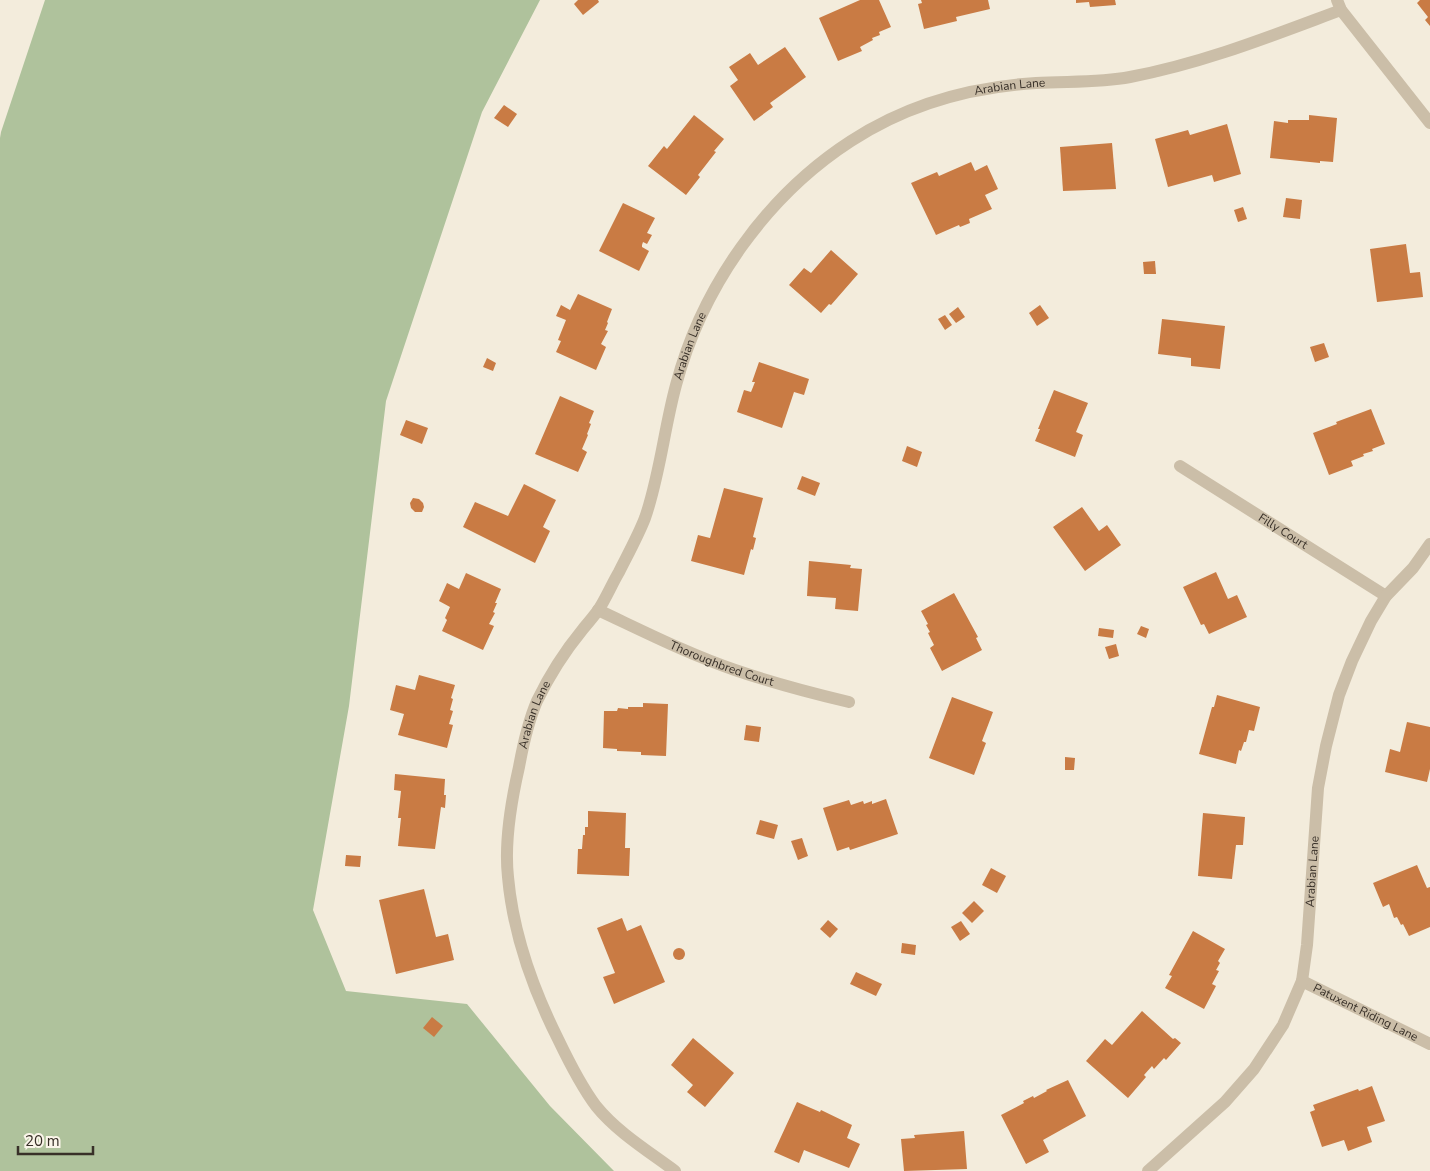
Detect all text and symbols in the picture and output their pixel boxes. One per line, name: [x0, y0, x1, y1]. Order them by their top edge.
street label: Arabian Lane: [973, 75, 1045, 99]
street label: Arabian Lane: [670, 309, 710, 382]
street label: Filly Court: [1255, 510, 1312, 553]
street label: Thoroughbred Court: [667, 637, 776, 690]
street label: Arabian Lane: [515, 678, 554, 750]
street label: Arabian Lane: [1302, 835, 1323, 908]
street label: Patuxent Riding Lane: [1311, 980, 1421, 1045]
scale bar: [18, 1124, 92, 1156]
text: 20 m: [25, 1131, 60, 1151]

